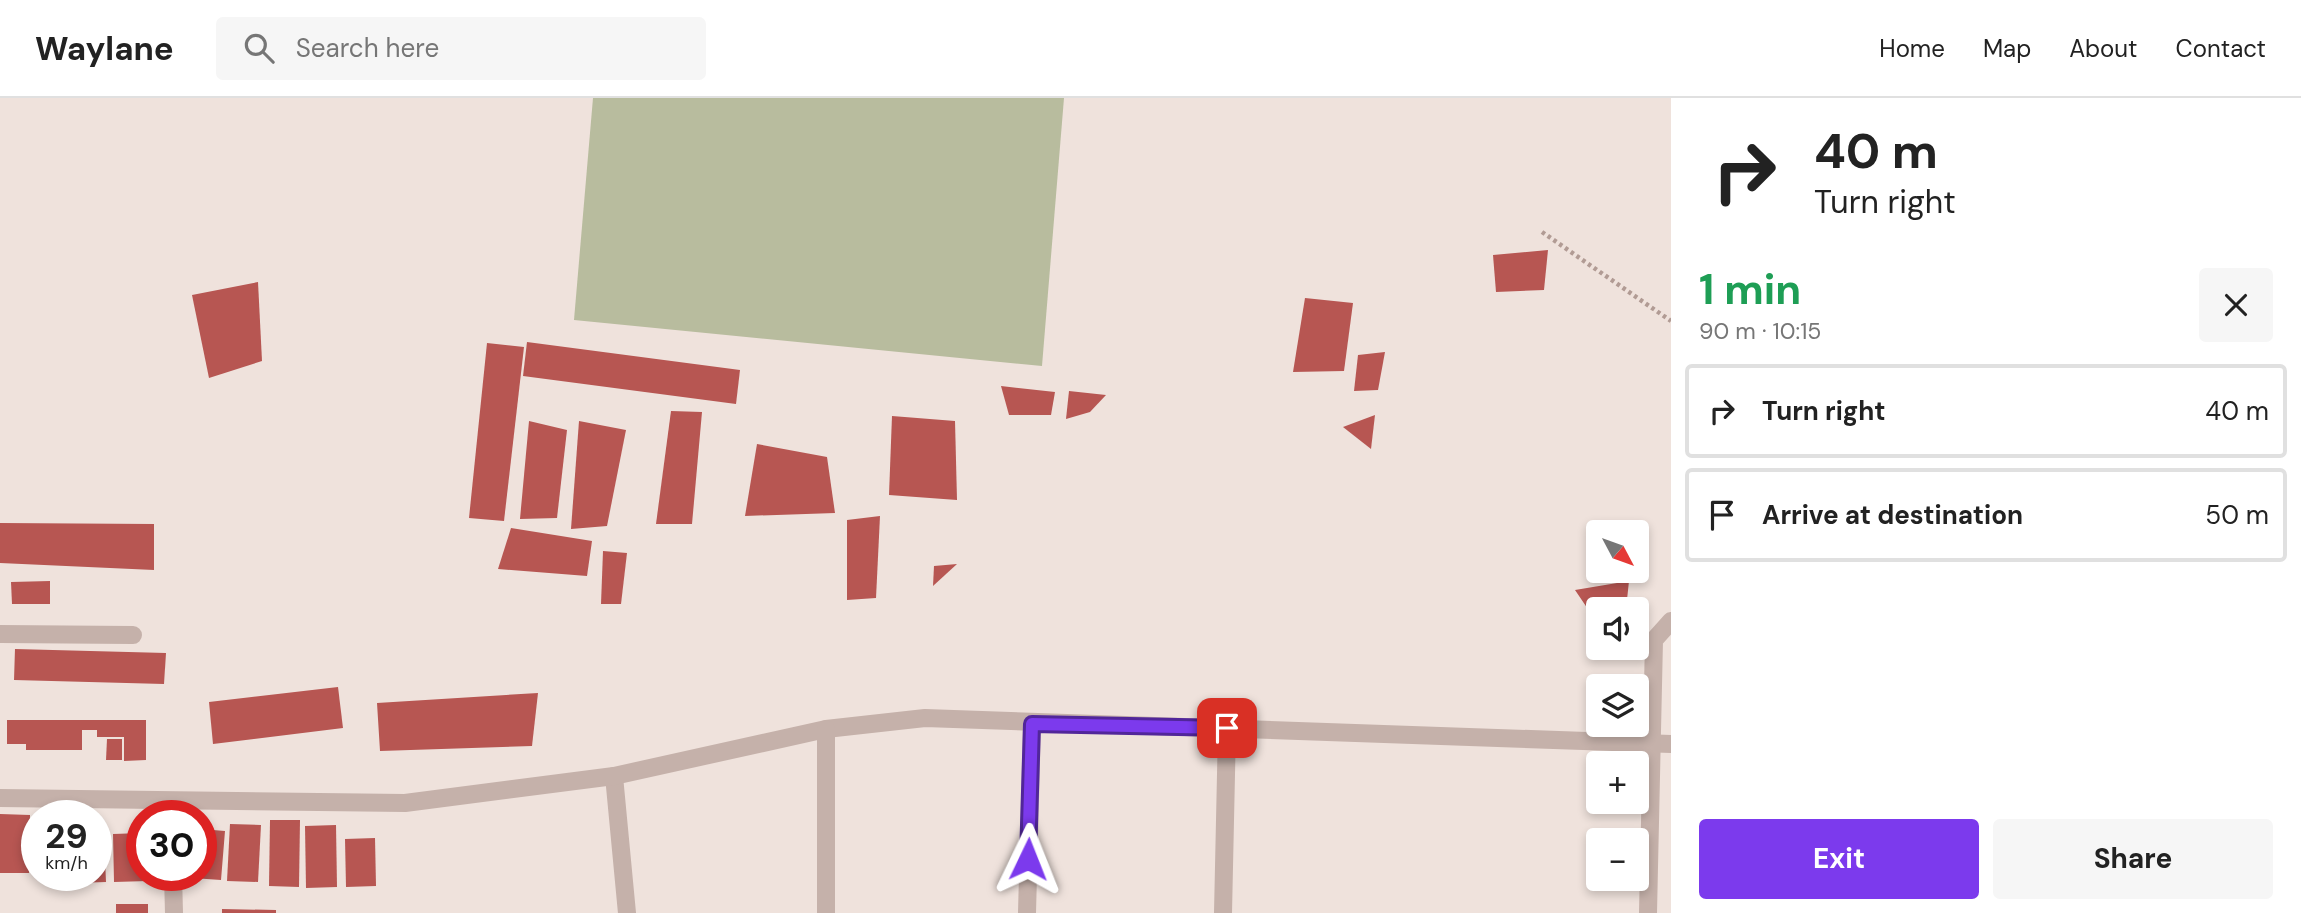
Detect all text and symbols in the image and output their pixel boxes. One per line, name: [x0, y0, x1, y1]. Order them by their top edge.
search box: [216, 17, 706, 80]
text: Waylane: [35, 27, 174, 70]
icon: search: [240, 29, 278, 67]
text: Search here: [296, 31, 439, 65]
text: Home: [1879, 33, 1945, 64]
text: Map: [1983, 33, 2031, 64]
text: About: [2069, 33, 2138, 64]
text: Contact: [2176, 33, 2266, 64]
text: 40 m: [1814, 119, 1938, 183]
icon: right: [1699, 126, 1790, 217]
text: Turn right: [1814, 181, 1956, 223]
text: 1 min: [1699, 262, 1801, 317]
button: close: [2199, 268, 2273, 342]
text: 90 m · 10:15: [1699, 316, 1821, 346]
icon: right: [1703, 392, 1741, 430]
text: Turn right: [1762, 394, 1886, 428]
text: 40 m: [2205, 394, 2269, 428]
icon: arrive: [1703, 496, 1741, 534]
text: Arrive at destination: [1762, 498, 2023, 532]
text: 50 m: [2205, 498, 2269, 532]
north arrow: [1586, 520, 1648, 583]
map controls: [1586, 520, 1649, 891]
button: sound: [1586, 597, 1649, 660]
button: layers: [1586, 674, 1649, 737]
pin: [1197, 698, 1257, 758]
icon: arrive: [1208, 709, 1246, 747]
button: +: [1586, 751, 1649, 814]
speed limit sign: 30: [126, 800, 217, 891]
text: 29: [45, 813, 88, 859]
button: Exit: [1699, 819, 1979, 899]
button: Share: [1993, 819, 2273, 899]
position arrow: [991, 822, 1065, 896]
button: −: [1586, 828, 1649, 891]
text: km/h: [45, 851, 88, 875]

